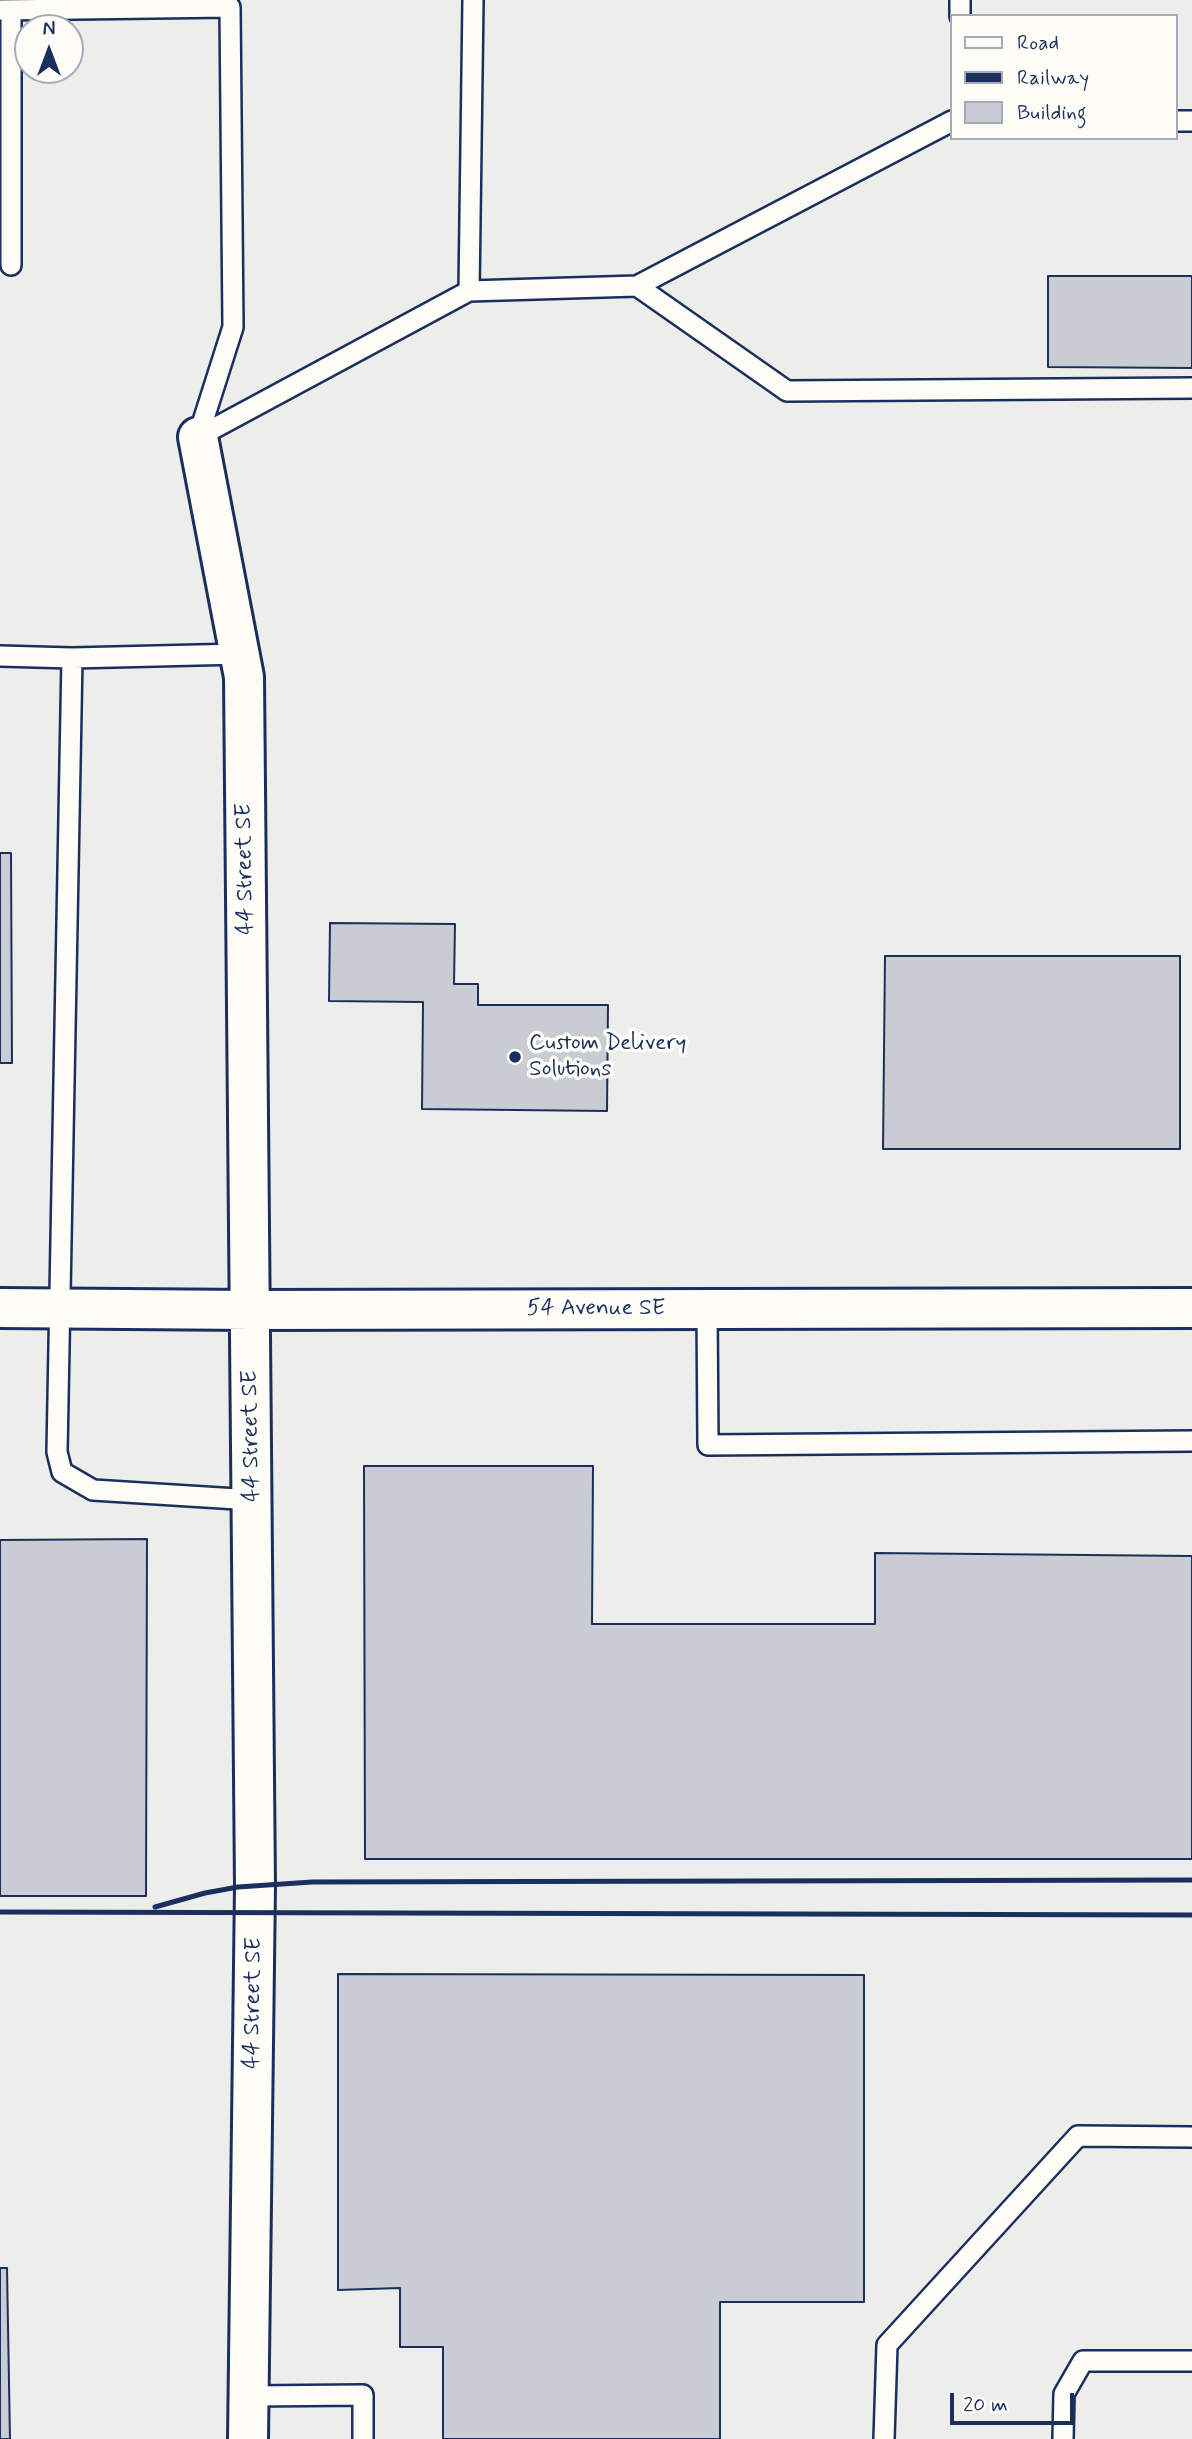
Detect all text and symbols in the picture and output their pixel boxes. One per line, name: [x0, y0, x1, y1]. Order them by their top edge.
north arrow: [14, 14, 84, 84]
legend: [950, 14, 1178, 140]
text: N: [43, 17, 55, 42]
text: Road: [1017, 29, 1059, 57]
text: Railway: [1017, 64, 1089, 92]
text: Building: [1017, 99, 1087, 127]
street label: 44 Street SE: [231, 803, 261, 935]
place label: Custom Delivery Solutions: [529, 1030, 686, 1084]
marker: Custom Delivery Solutions: [507, 1049, 523, 1065]
street label: 54 Avenue SE: [527, 1295, 665, 1323]
street label: 44 Street SE: [237, 1370, 267, 1502]
street label: 44 Street SE: [239, 1937, 269, 2069]
scale bar: [954, 2380, 1078, 2424]
text: 20 m: [963, 2391, 1008, 2419]

